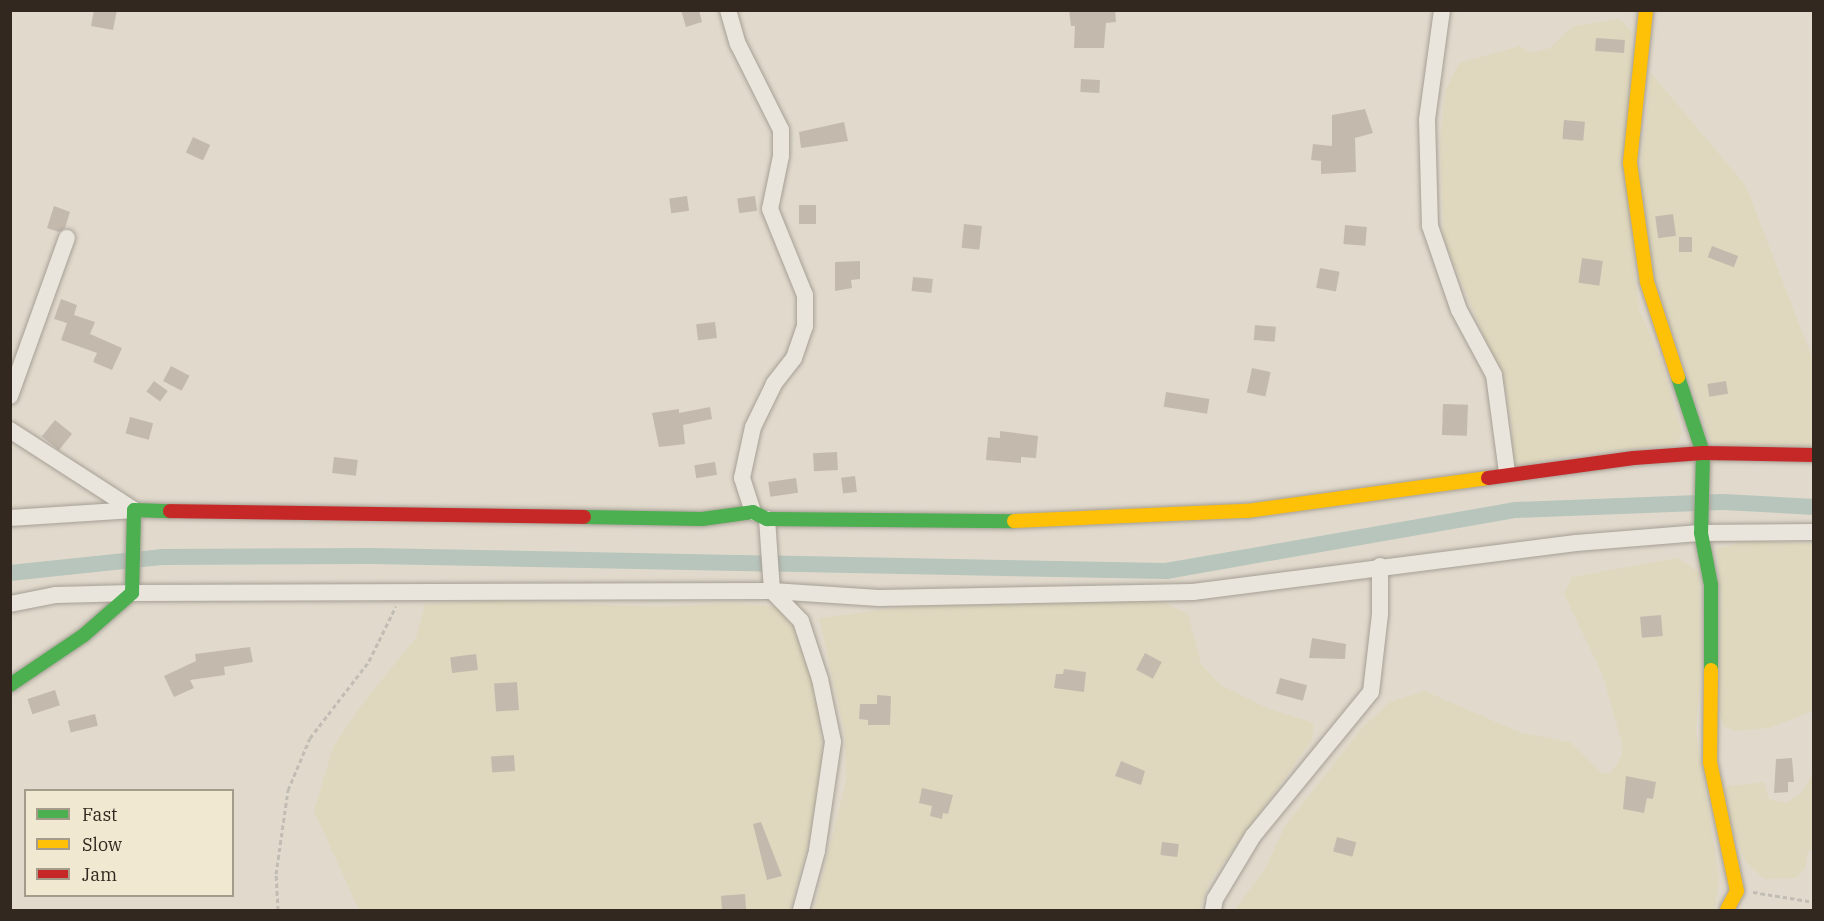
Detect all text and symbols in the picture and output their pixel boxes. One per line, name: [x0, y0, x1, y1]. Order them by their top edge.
legend: [24, 789, 234, 897]
text: Fast: [82, 803, 117, 826]
text: Slow: [82, 833, 122, 856]
text: Jam: [82, 863, 117, 886]

